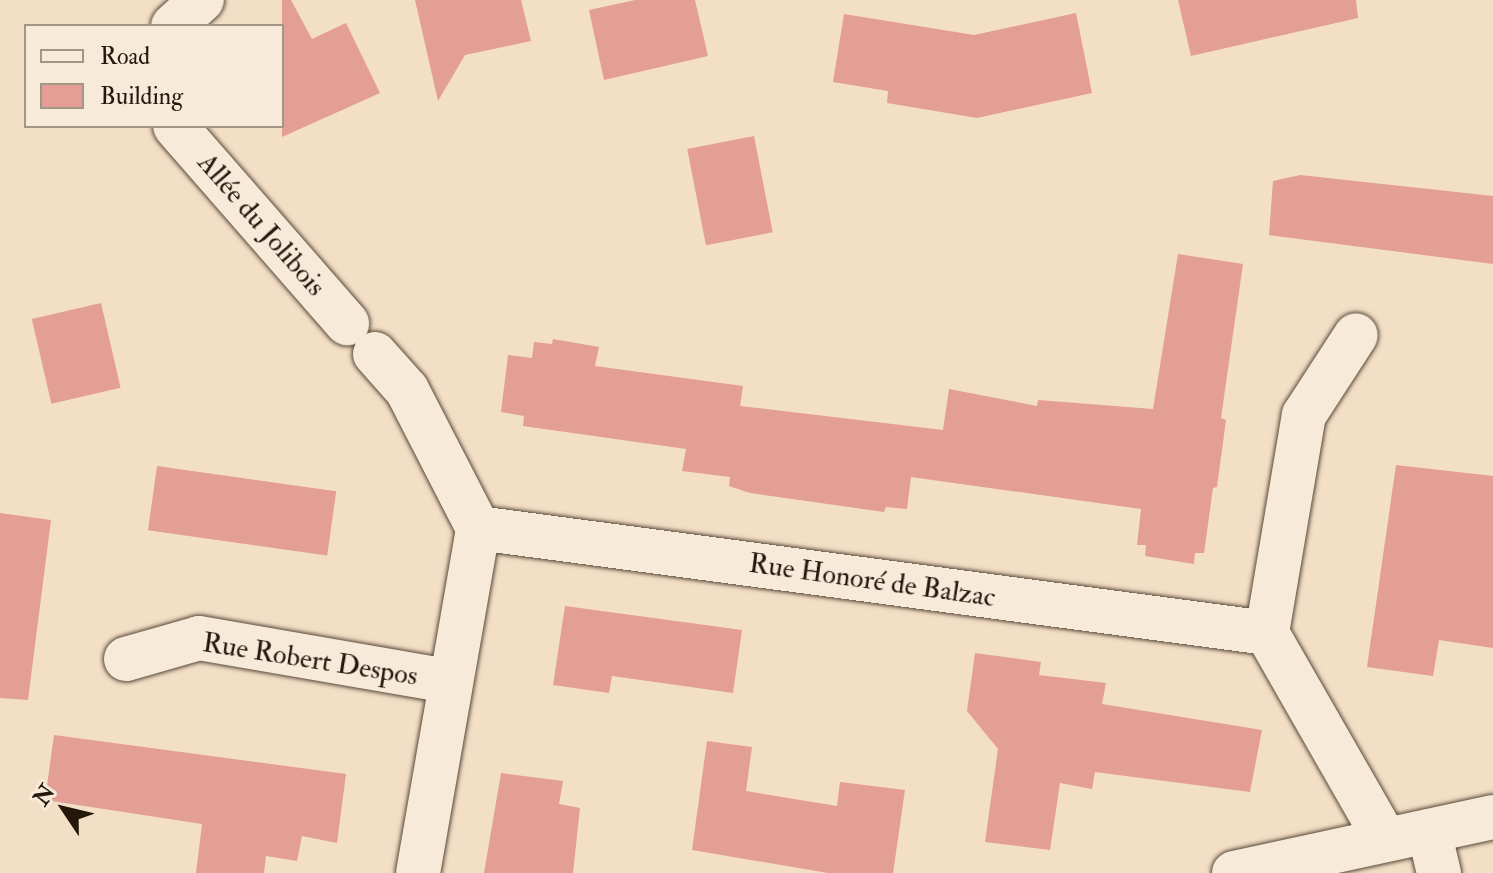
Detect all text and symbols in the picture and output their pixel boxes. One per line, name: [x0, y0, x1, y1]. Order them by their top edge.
legend: [24, 24, 284, 128]
text: Road: [100, 41, 150, 72]
text: Building: [100, 81, 183, 112]
street label: Allée du Jolibois: [190, 147, 332, 303]
street label: Rue Honoré de Balzac: [747, 547, 997, 615]
street label: Rue Robert Despos: [200, 626, 420, 694]
north arrow: [24, 769, 104, 849]
text: N: [27, 779, 61, 811]

